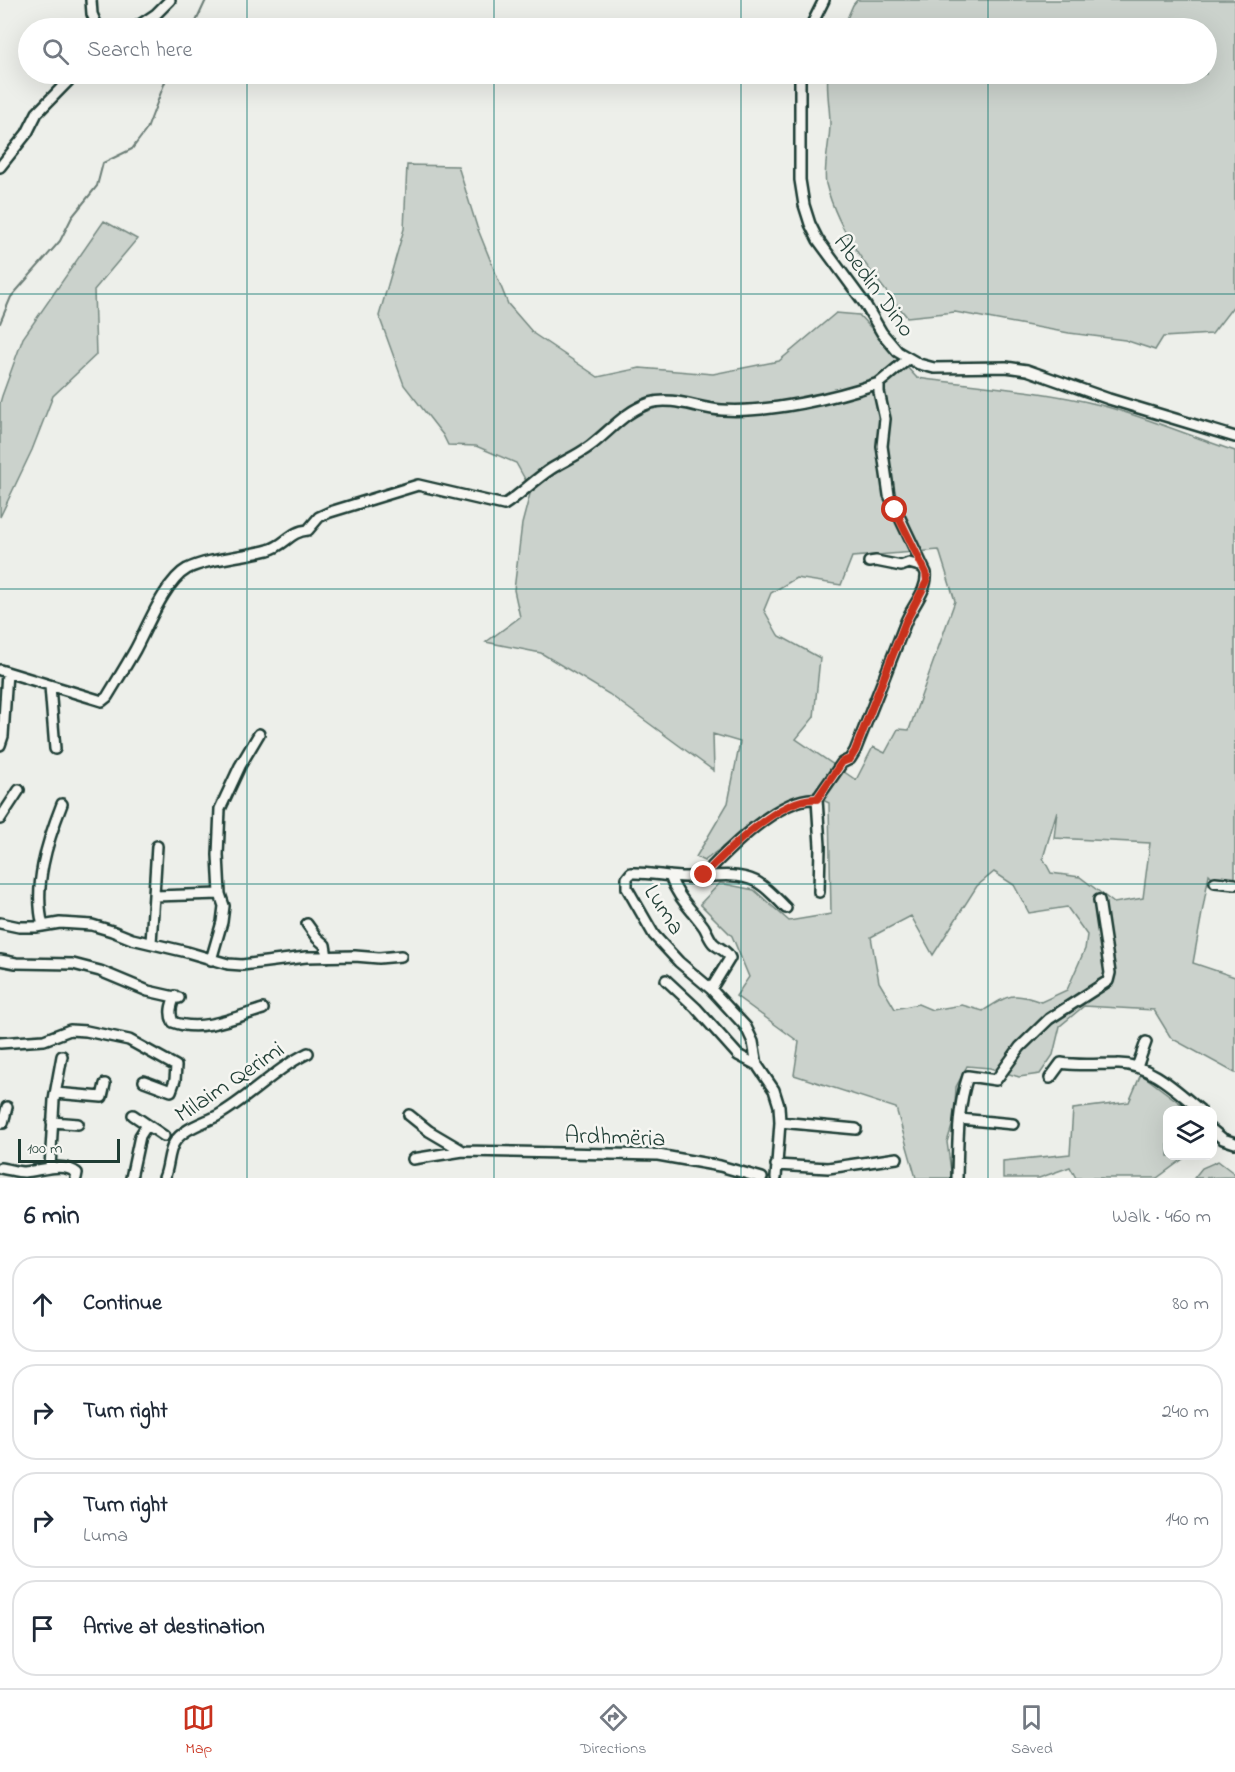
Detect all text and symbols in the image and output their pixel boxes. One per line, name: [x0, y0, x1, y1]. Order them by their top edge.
search box: [18, 18, 1217, 84]
icon: search: [39, 35, 72, 68]
text: Search here: [87, 35, 192, 67]
street label: Abedin Dino: [824, 228, 922, 345]
route start: [881, 496, 907, 522]
route end: [690, 861, 716, 887]
street label: Luma: [633, 878, 692, 943]
street label: Milaim Qerimi: [168, 1033, 292, 1133]
map controls: [1163, 1106, 1217, 1160]
button: layers: [1163, 1106, 1217, 1160]
street label: Ardhmëria: [564, 1119, 666, 1158]
scale bar: [18, 1136, 120, 1164]
text: 100 m: [27, 1137, 62, 1161]
text: 6 min: [24, 1198, 80, 1236]
text: Walk · 460 m: [1112, 1203, 1211, 1232]
icon: ahead: [26, 1288, 59, 1321]
text: Continue: [83, 1288, 162, 1320]
text: 80 m: [1172, 1290, 1209, 1319]
icon: right: [26, 1396, 59, 1429]
text: Turn right: [83, 1396, 168, 1428]
text: 240 m: [1162, 1398, 1209, 1427]
text: Turn right: [83, 1490, 168, 1522]
icon: right: [26, 1504, 59, 1537]
text: 140 m: [1165, 1506, 1209, 1535]
text: Luma: [83, 1522, 128, 1551]
icon: arrive: [26, 1612, 59, 1645]
text: Arrive at destination: [83, 1612, 265, 1644]
tab: Map: [182, 1701, 215, 1761]
tab: Directions: [580, 1701, 646, 1761]
tab: Saved: [1011, 1701, 1053, 1761]

